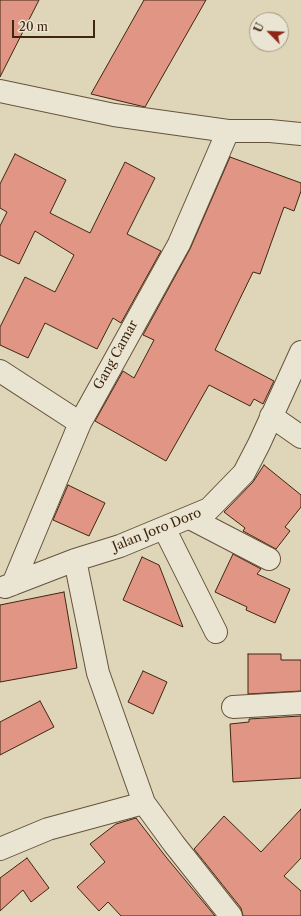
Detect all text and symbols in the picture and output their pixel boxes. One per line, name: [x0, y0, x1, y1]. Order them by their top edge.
scale bar: [14, 12, 97, 38]
north arrow: [249, 12, 289, 52]
text: 20 m: [19, 19, 48, 34]
text: U: [251, 21, 267, 34]
street label: Gang Camar: [90, 318, 142, 392]
street label: Jalan Joro Doro: [110, 505, 204, 555]

